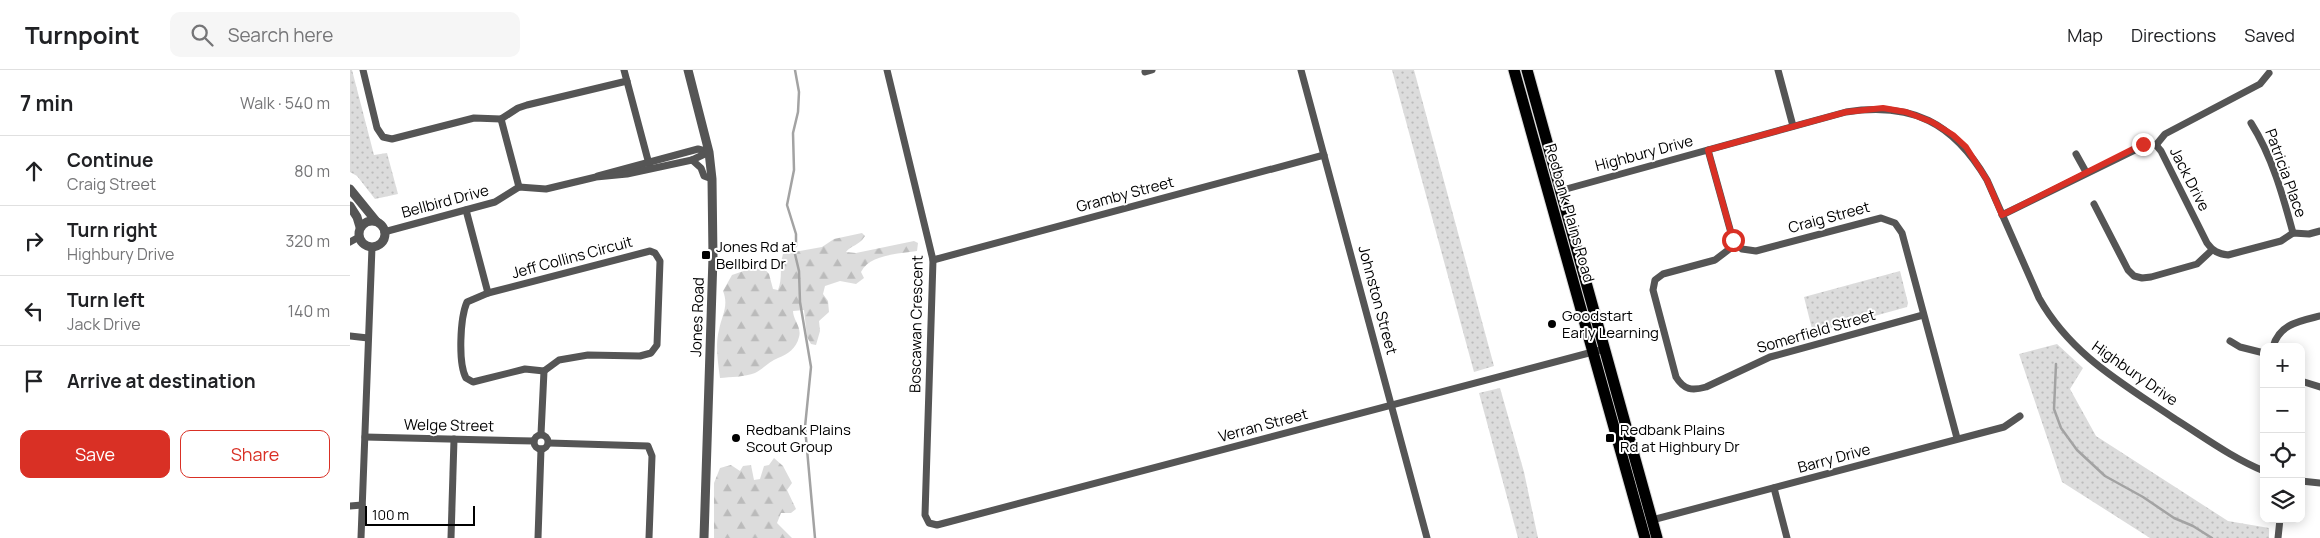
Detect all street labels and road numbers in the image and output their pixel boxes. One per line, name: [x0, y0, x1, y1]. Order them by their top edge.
street label: Patricia Place: [2260, 126, 2312, 220]
street label: Highbury Drive: [1593, 130, 1696, 176]
street label: Redbank Plains Road: [1540, 141, 1600, 285]
street label: Jack Drive: [2165, 143, 2215, 215]
street label: Gramby Street: [1074, 171, 1176, 217]
street label: Bellbird Drive: [399, 179, 491, 223]
street label: Craig Street: [1786, 196, 1872, 238]
street label: Jeff Collins Circuit: [509, 231, 635, 283]
street label: Johnston Street: [1353, 243, 1403, 357]
street label: Boscawan Crescent: [904, 255, 928, 393]
street label: Jones Road: [685, 277, 709, 357]
street label: Somerfield Street: [1754, 304, 1878, 358]
street label: Highbury Drive: [2088, 336, 2182, 411]
street label: Verran Street: [1216, 403, 1310, 447]
street label: Welge Street: [404, 414, 494, 436]
street label: Barry Drive: [1795, 438, 1873, 478]

